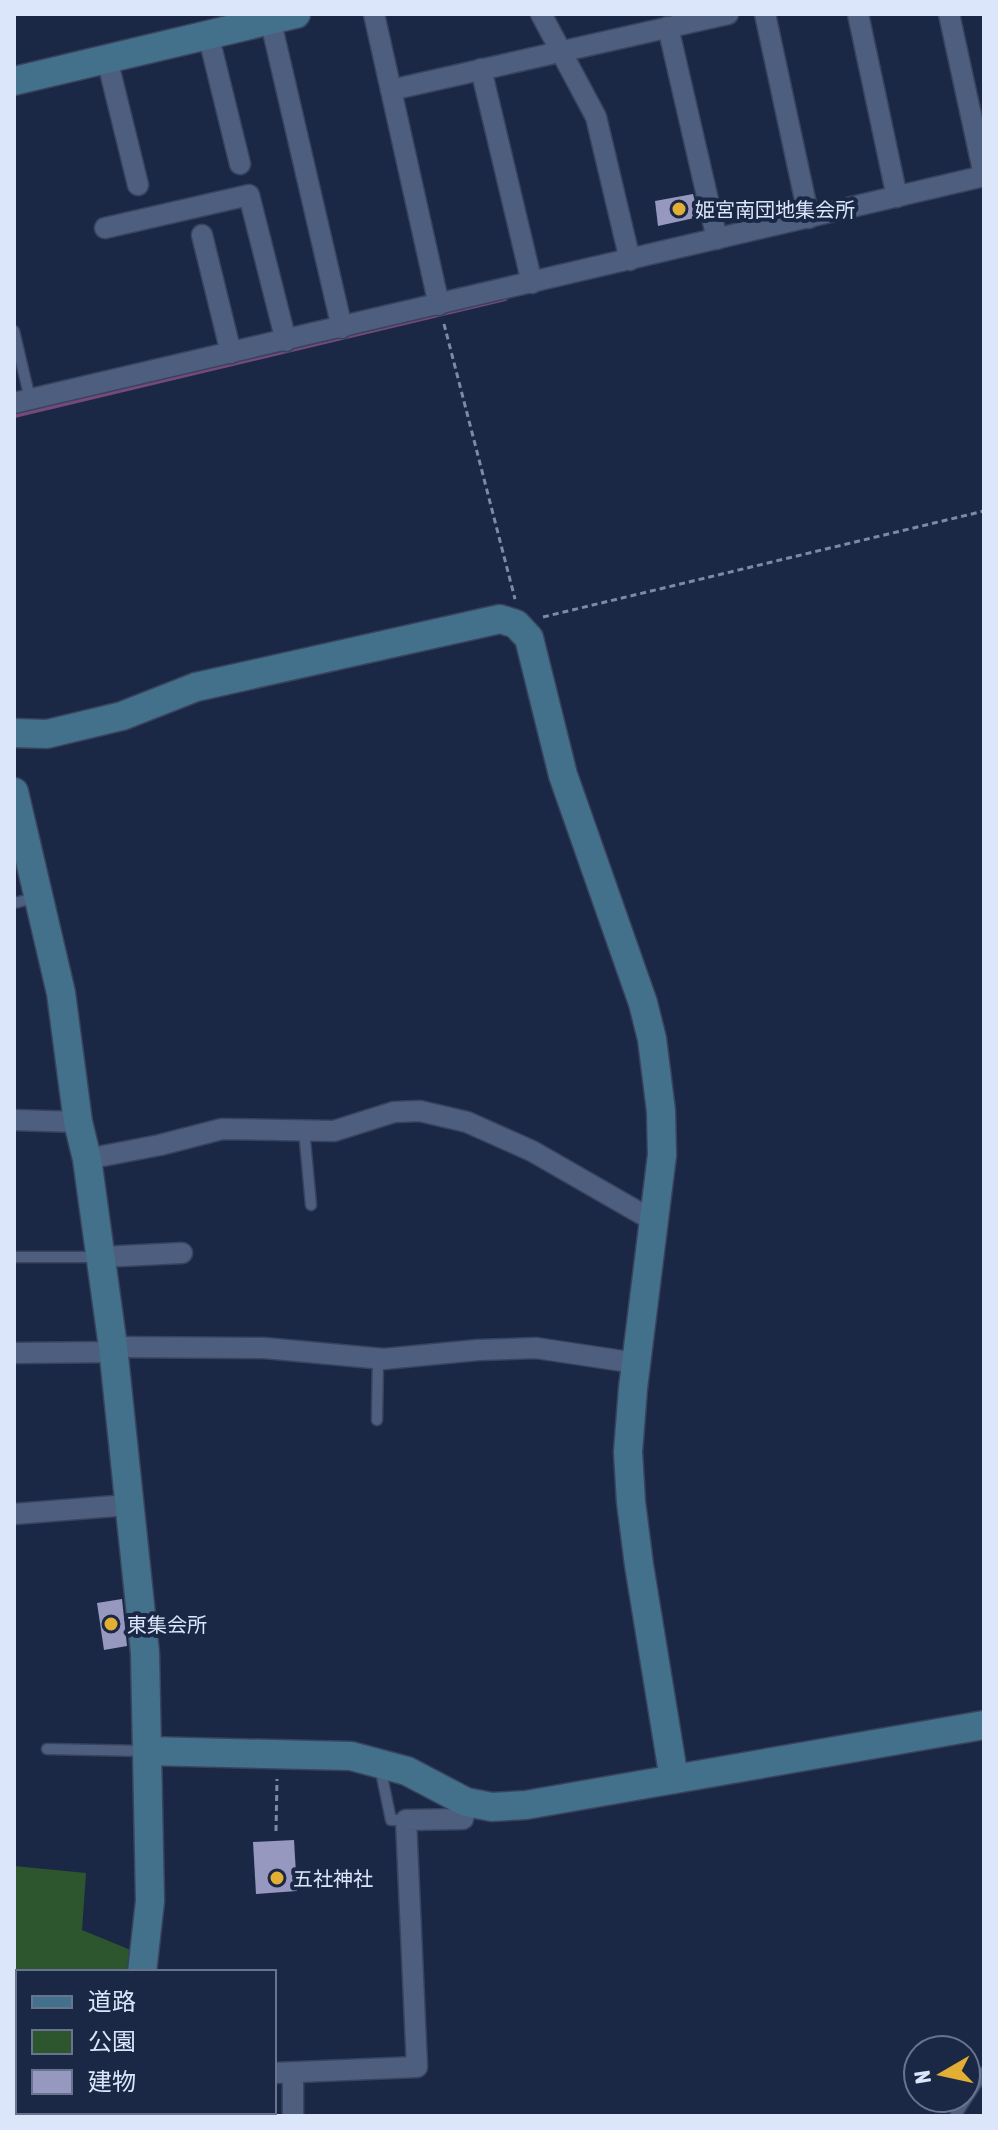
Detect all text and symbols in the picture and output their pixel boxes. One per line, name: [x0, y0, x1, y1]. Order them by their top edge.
place label: 姫宮南団地集会所: [695, 198, 855, 221]
marker: 姫宮南団地集会所: [670, 200, 688, 218]
place label: 東集会所: [127, 1613, 207, 1636]
marker: 東集会所: [102, 1615, 120, 1633]
place label: 五社神社: [293, 1867, 373, 1890]
marker: 五社神社: [268, 1869, 286, 1887]
legend: [16, 1970, 276, 2114]
text: 道路: [88, 1988, 136, 2015]
text: 公園: [88, 2028, 136, 2055]
north arrow: [902, 2034, 982, 2114]
text: 建物: [88, 2068, 136, 2095]
text: N: [908, 2069, 936, 2086]

